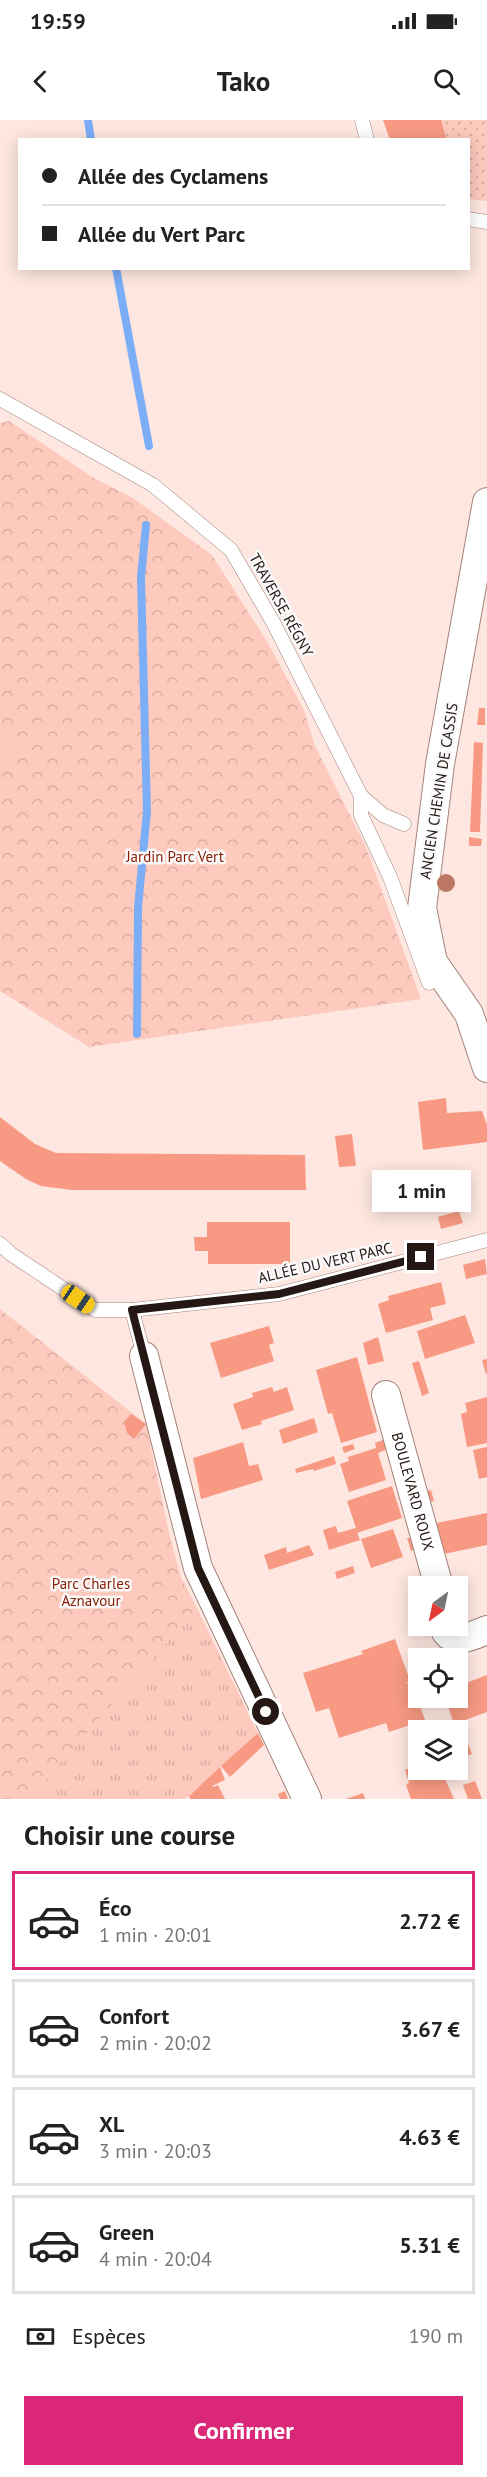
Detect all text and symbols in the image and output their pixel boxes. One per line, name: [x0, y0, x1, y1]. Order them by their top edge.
text: 19:59: [30, 7, 86, 35]
text: Tako: [217, 64, 270, 98]
icon: back: [24, 65, 57, 98]
icon: search: [430, 65, 463, 98]
text: Allée des Cyclamens: [78, 162, 268, 190]
text: Allée du Vert Parc: [78, 220, 245, 248]
street label: TRAVERSE RÉGNY: [245, 550, 318, 660]
street label: ANCIEN CHEMIN DE CASSIS: [415, 702, 462, 880]
park label: Jardin Parc Vert: [125, 847, 224, 866]
callout: 1 min: [372, 1170, 470, 1212]
text: 1 min: [397, 1178, 446, 1204]
street label: ALLÉE DU VERT PARC: [256, 1238, 394, 1287]
route end: [407, 1243, 434, 1270]
car: [58, 1281, 98, 1317]
street label: BOULEVARD ROUX: [388, 1430, 438, 1552]
park label: Parc Charles Aznavour: [52, 1574, 130, 1610]
north arrow: [408, 1576, 468, 1636]
map controls: [408, 1576, 468, 1780]
button: locate: [408, 1648, 468, 1708]
route start: [252, 1698, 279, 1725]
button: layers: [408, 1720, 468, 1780]
text: Choisir une course: [24, 1818, 235, 1852]
icon: car: [27, 1894, 81, 1948]
text: Éco: [99, 1894, 131, 1922]
text: 2.72 €: [399, 1907, 460, 1935]
text: 1 min · 20:01: [99, 1922, 212, 1948]
icon: car: [27, 2002, 81, 2056]
text: Confort: [99, 2002, 169, 2030]
text: 3.67 €: [400, 2015, 460, 2043]
text: 2 min · 20:02: [99, 2030, 212, 2056]
icon: car: [27, 2110, 81, 2164]
text: XL: [99, 2110, 124, 2138]
text: 4.63 €: [399, 2123, 460, 2151]
text: 3 min · 20:03: [99, 2138, 212, 2164]
icon: car: [27, 2218, 81, 2272]
text: Green: [99, 2218, 154, 2246]
text: 5.31 €: [399, 2231, 460, 2259]
text: 4 min · 20:04: [99, 2246, 212, 2272]
icon: cash: [24, 2320, 57, 2353]
text: Espèces: [72, 2322, 146, 2350]
text: 190 m: [409, 2323, 463, 2349]
button: Confirmer: [24, 2396, 463, 2465]

